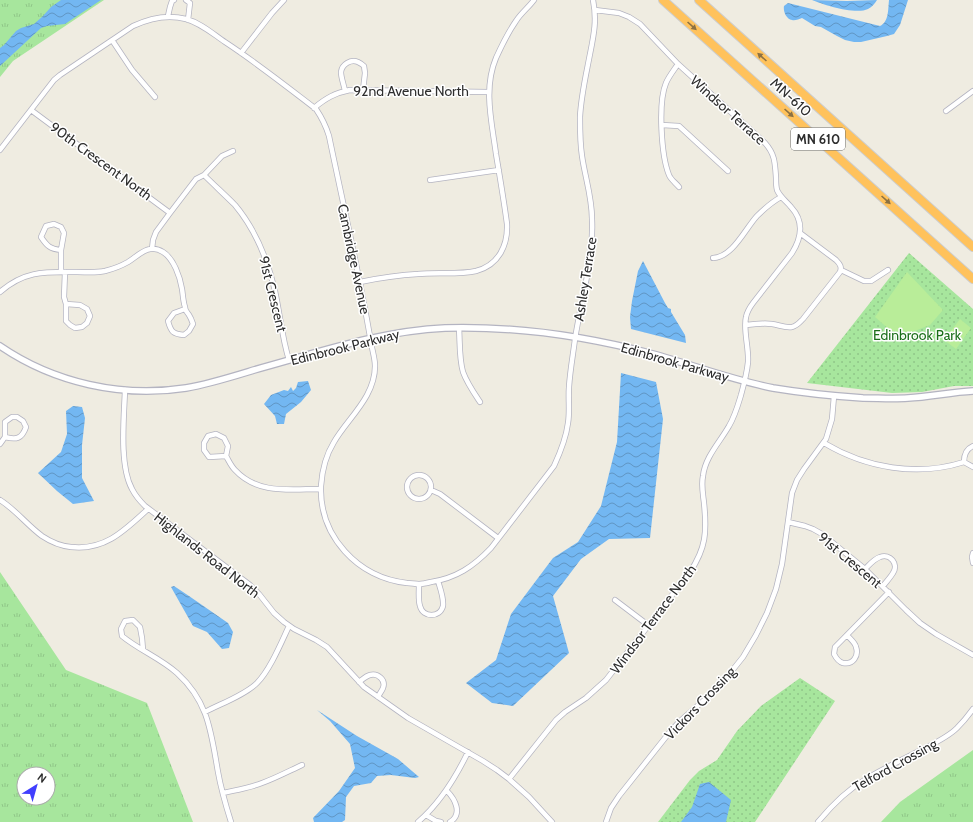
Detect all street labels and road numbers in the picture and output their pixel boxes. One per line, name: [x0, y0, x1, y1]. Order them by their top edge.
street label: Windsor Terrace: [687, 71, 769, 149]
street label: MN-610: [767, 74, 815, 120]
street label: 92nd Avenue North: [353, 82, 469, 100]
street label: 90th Crescent North: [46, 118, 156, 204]
road number: MN 610: [791, 128, 845, 150]
street label: Cambridge Avenue: [334, 202, 374, 316]
street label: Ashley Terrace: [569, 236, 601, 322]
street label: 91st Crescent: [255, 254, 291, 334]
street label: Edinbrook Parkway: [289, 325, 401, 369]
street label: Edinbrook Parkway: [619, 338, 731, 386]
street label: Highlands Road North: [150, 508, 264, 602]
street label: 91st Crescent: [814, 528, 886, 592]
street label: Windsor Terrace North: [606, 561, 700, 677]
street label: Vickors Crossing: [660, 662, 740, 744]
street label: Telford Crossing: [850, 734, 941, 796]

